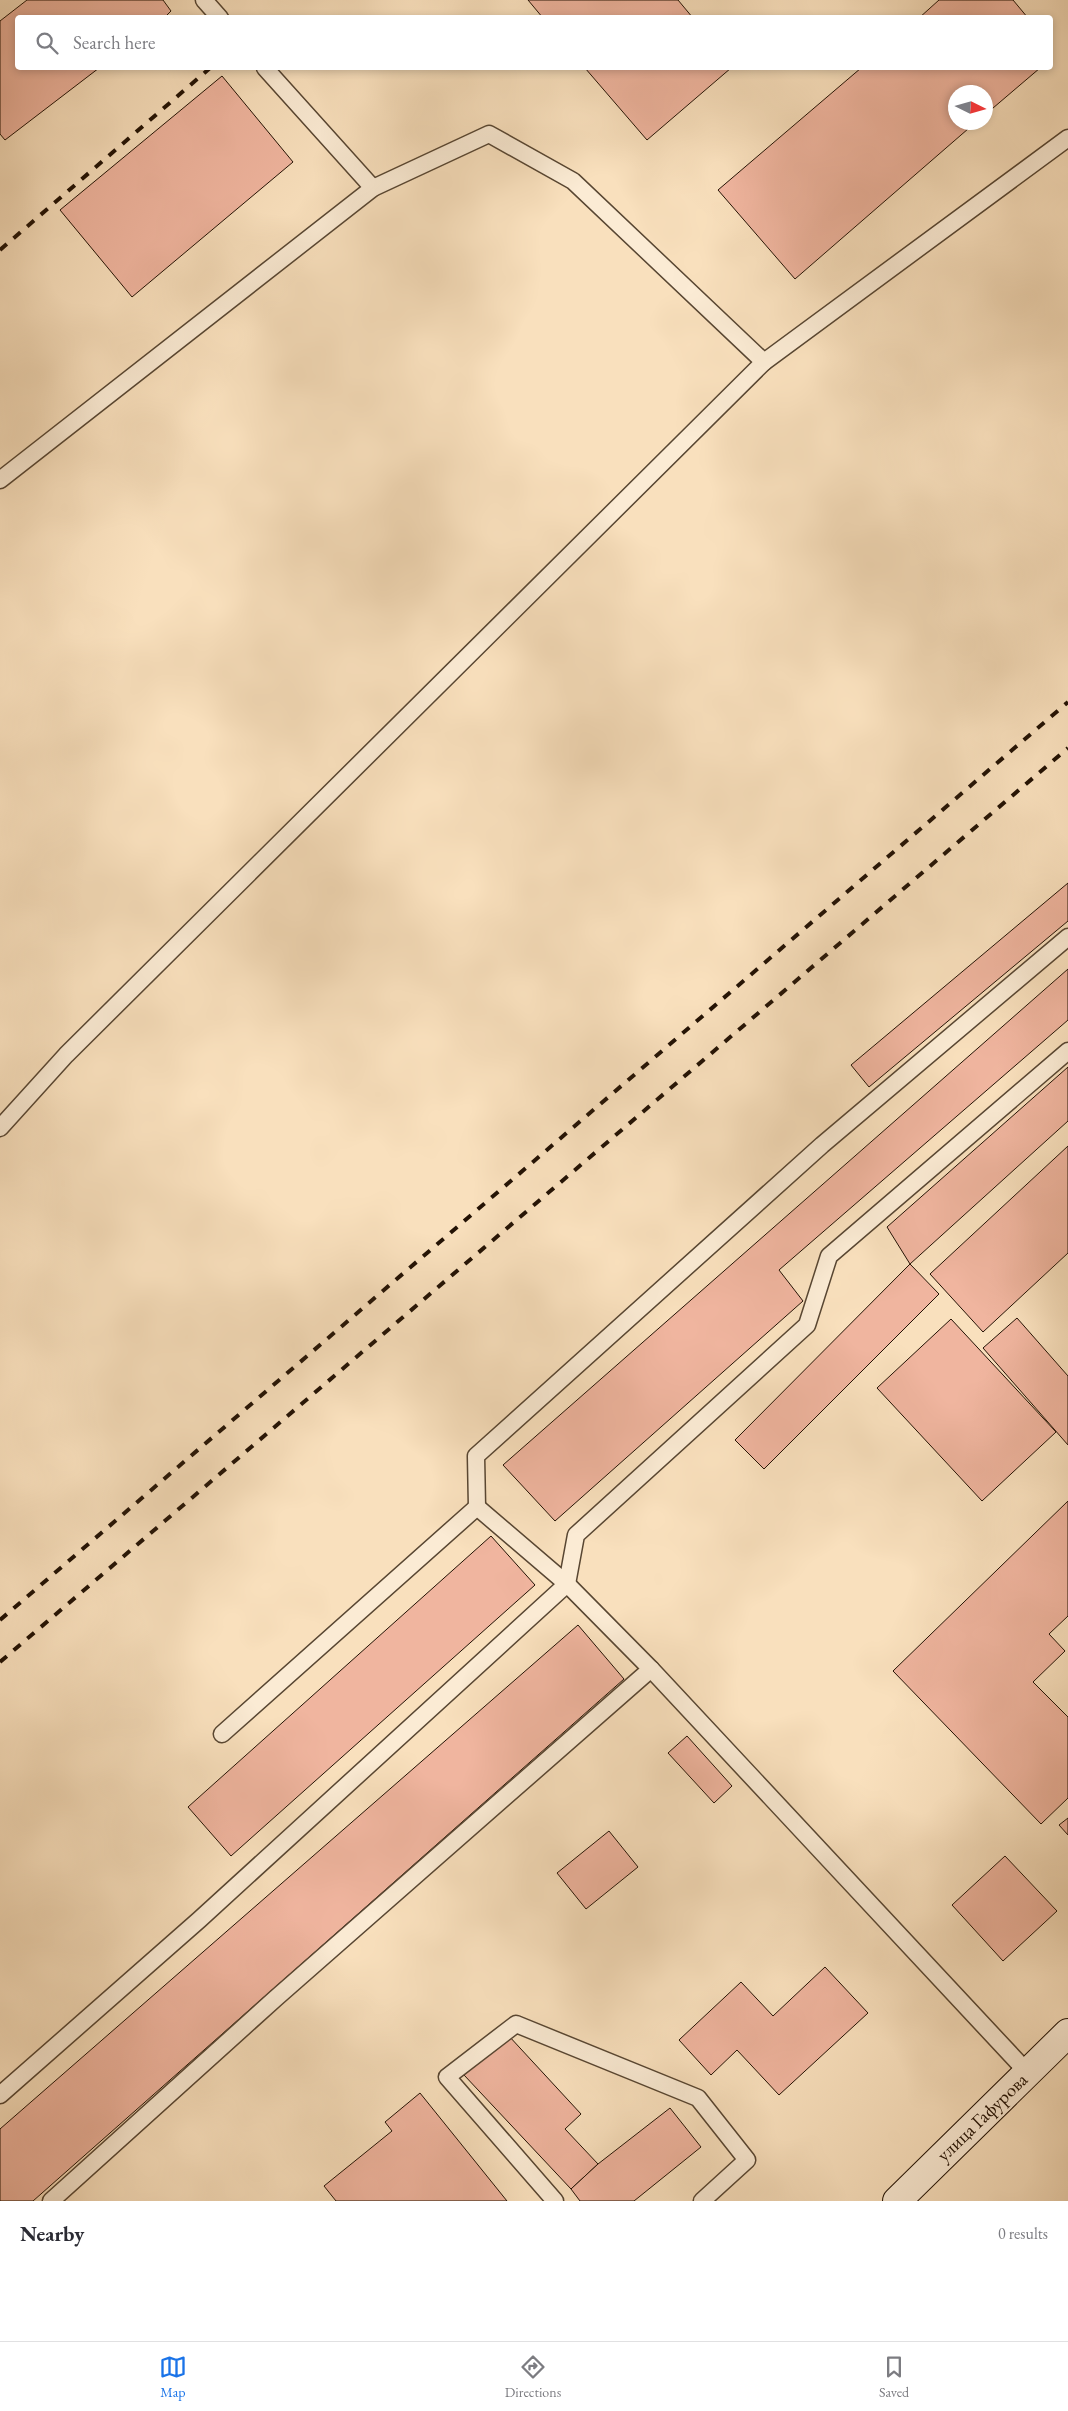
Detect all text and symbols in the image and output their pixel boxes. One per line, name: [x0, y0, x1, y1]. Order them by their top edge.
search box: [15, 15, 1053, 70]
icon: search: [33, 29, 61, 57]
text: Search here: [73, 30, 155, 55]
north arrow: [948, 85, 993, 130]
street label: улица Гафурова: [931, 2067, 1033, 2167]
text: Nearby: [20, 2220, 84, 2247]
text: 0 results: [998, 2223, 1048, 2244]
tab: Map: [159, 2353, 187, 2401]
tab: Directions: [505, 2353, 561, 2401]
tab: Saved: [879, 2353, 909, 2401]

